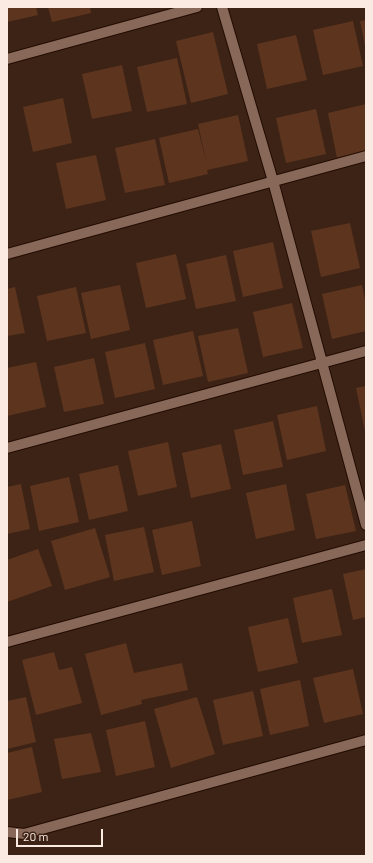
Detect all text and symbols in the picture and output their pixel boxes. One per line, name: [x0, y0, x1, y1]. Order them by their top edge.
scale bar: [18, 821, 105, 847]
text: 20 m: [23, 829, 49, 843]

